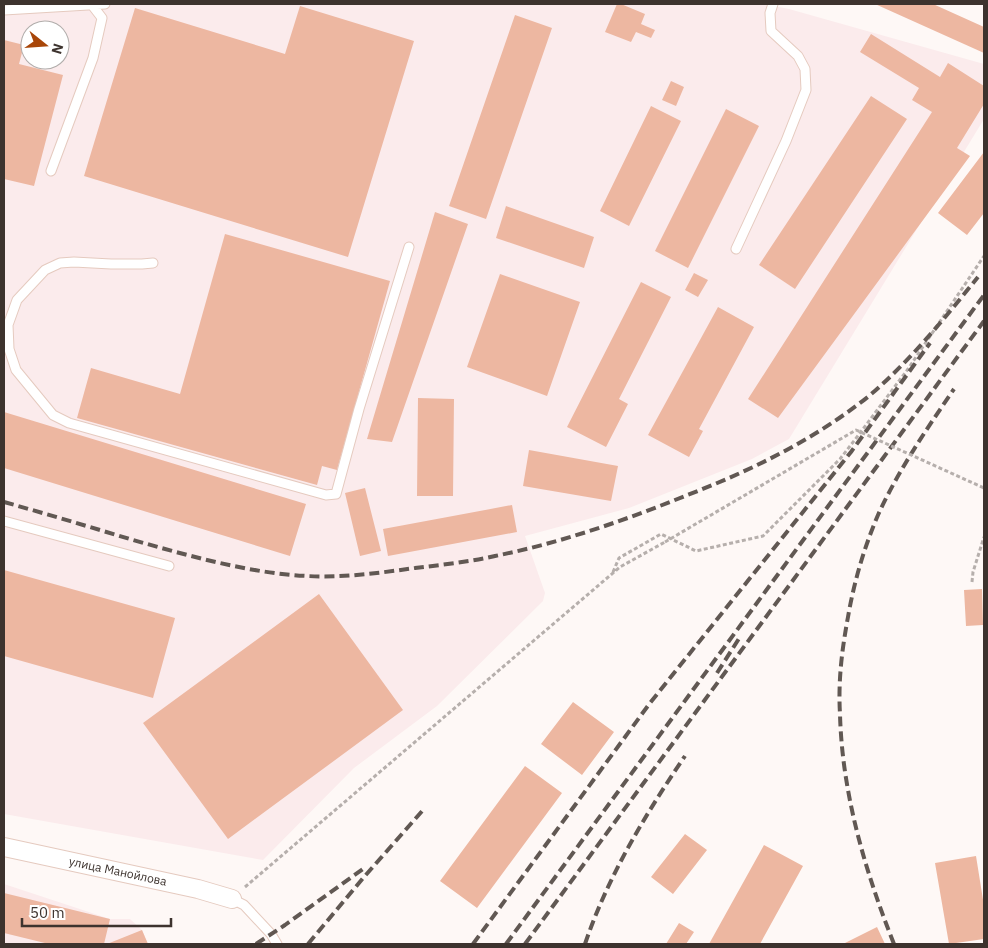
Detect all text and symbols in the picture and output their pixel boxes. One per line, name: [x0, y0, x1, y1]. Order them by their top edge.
north arrow: [20, 20, 70, 70]
text: N: [47, 41, 68, 56]
street label: улица Манойлова: [68, 853, 169, 889]
scale bar: [22, 896, 171, 928]
text: 50 m: [30, 903, 65, 922]

